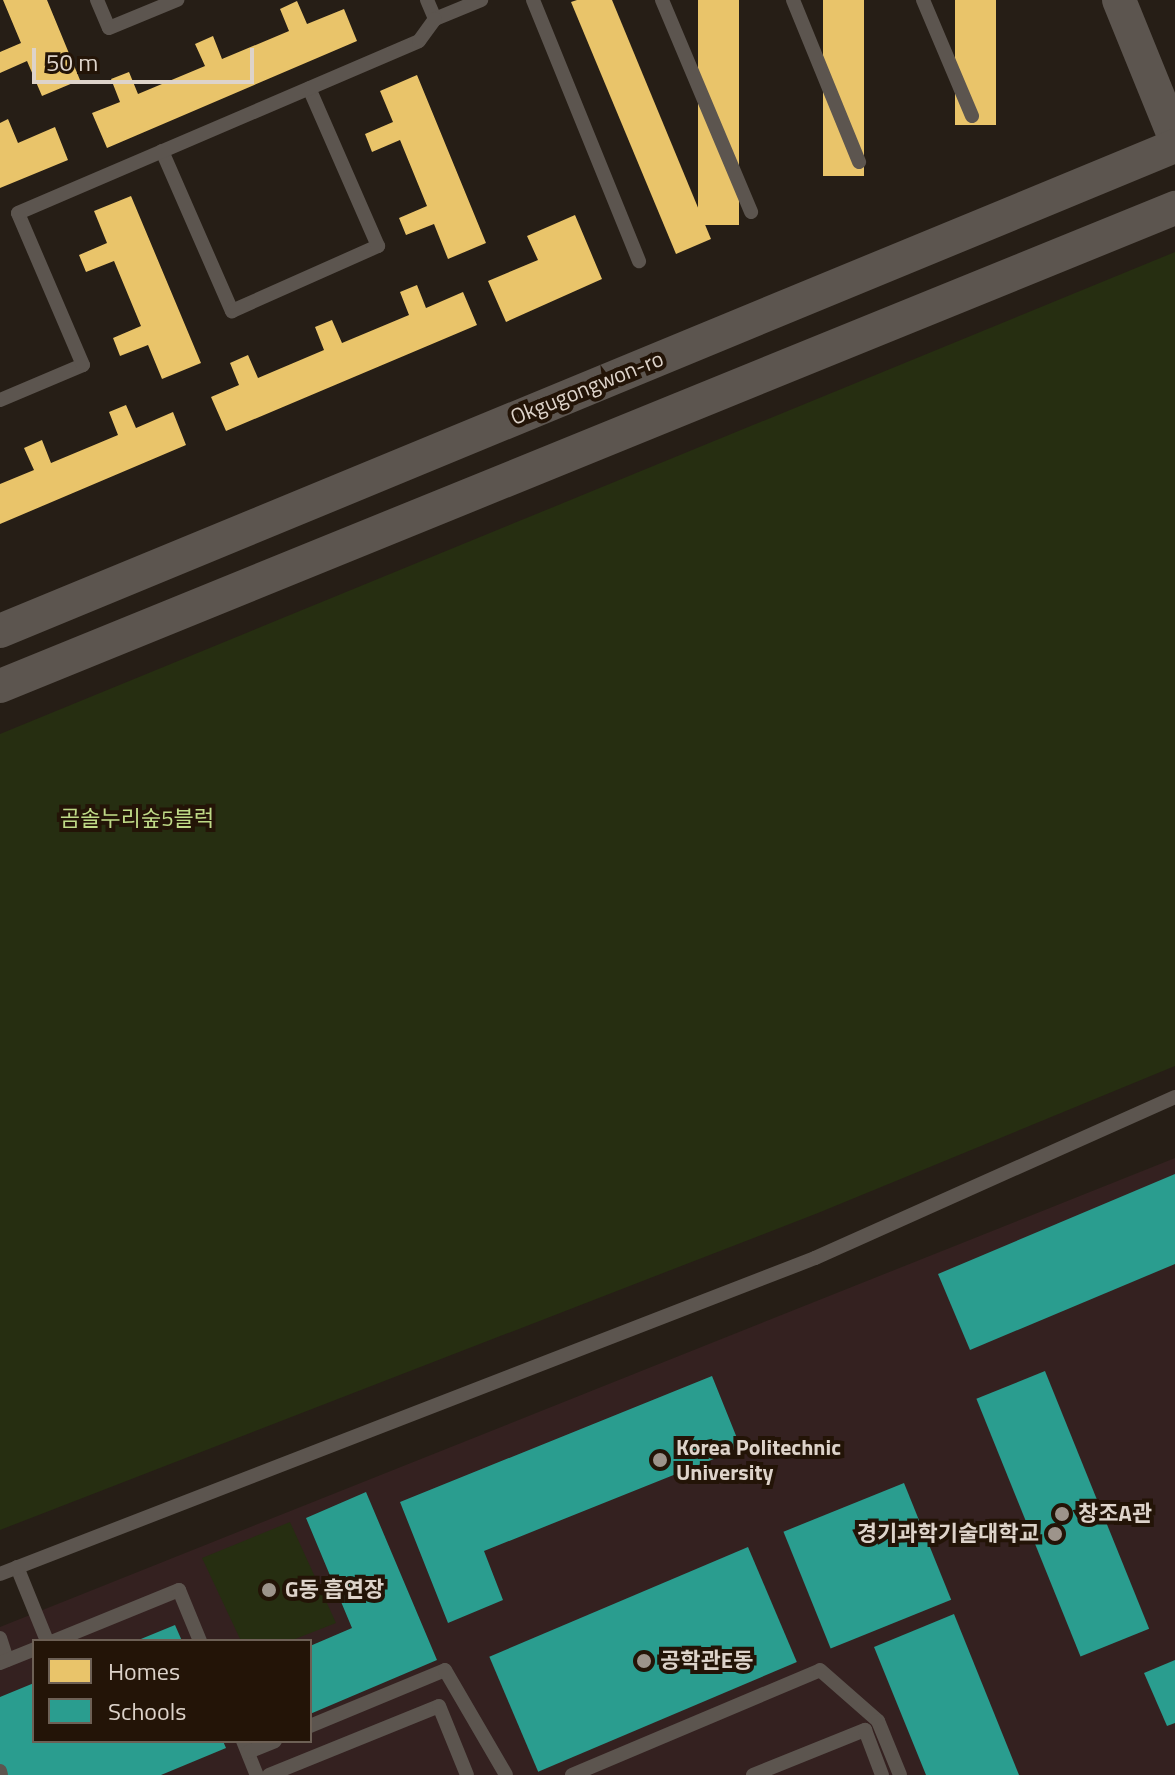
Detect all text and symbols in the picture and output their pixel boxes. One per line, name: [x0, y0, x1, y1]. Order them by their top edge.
scale bar: [36, 32, 258, 82]
text: 50 m: [46, 44, 98, 80]
street label: Okgugongwon-ro: [507, 345, 667, 431]
park label: 곰솔누리숲5블럭: [60, 806, 214, 832]
place label: Korea Politechnic University: [676, 1434, 841, 1486]
marker: Korea Politechnic University: [651, 1451, 669, 1469]
place label: 창조A관: [1078, 1501, 1152, 1527]
marker: 창조A관: [1053, 1505, 1071, 1523]
place label: 경기과학기술대학교: [857, 1521, 1039, 1547]
marker: 경기과학기술대학교: [1046, 1525, 1064, 1543]
place label: G동 흡연장: [285, 1577, 384, 1603]
marker: G동 흡연장: [260, 1581, 278, 1599]
legend: [32, 1639, 312, 1743]
place label: 공학관E동: [660, 1648, 753, 1674]
marker: 공학관E동: [635, 1652, 653, 1670]
text: Homes: [108, 1653, 180, 1689]
text: Schools: [108, 1693, 186, 1729]

